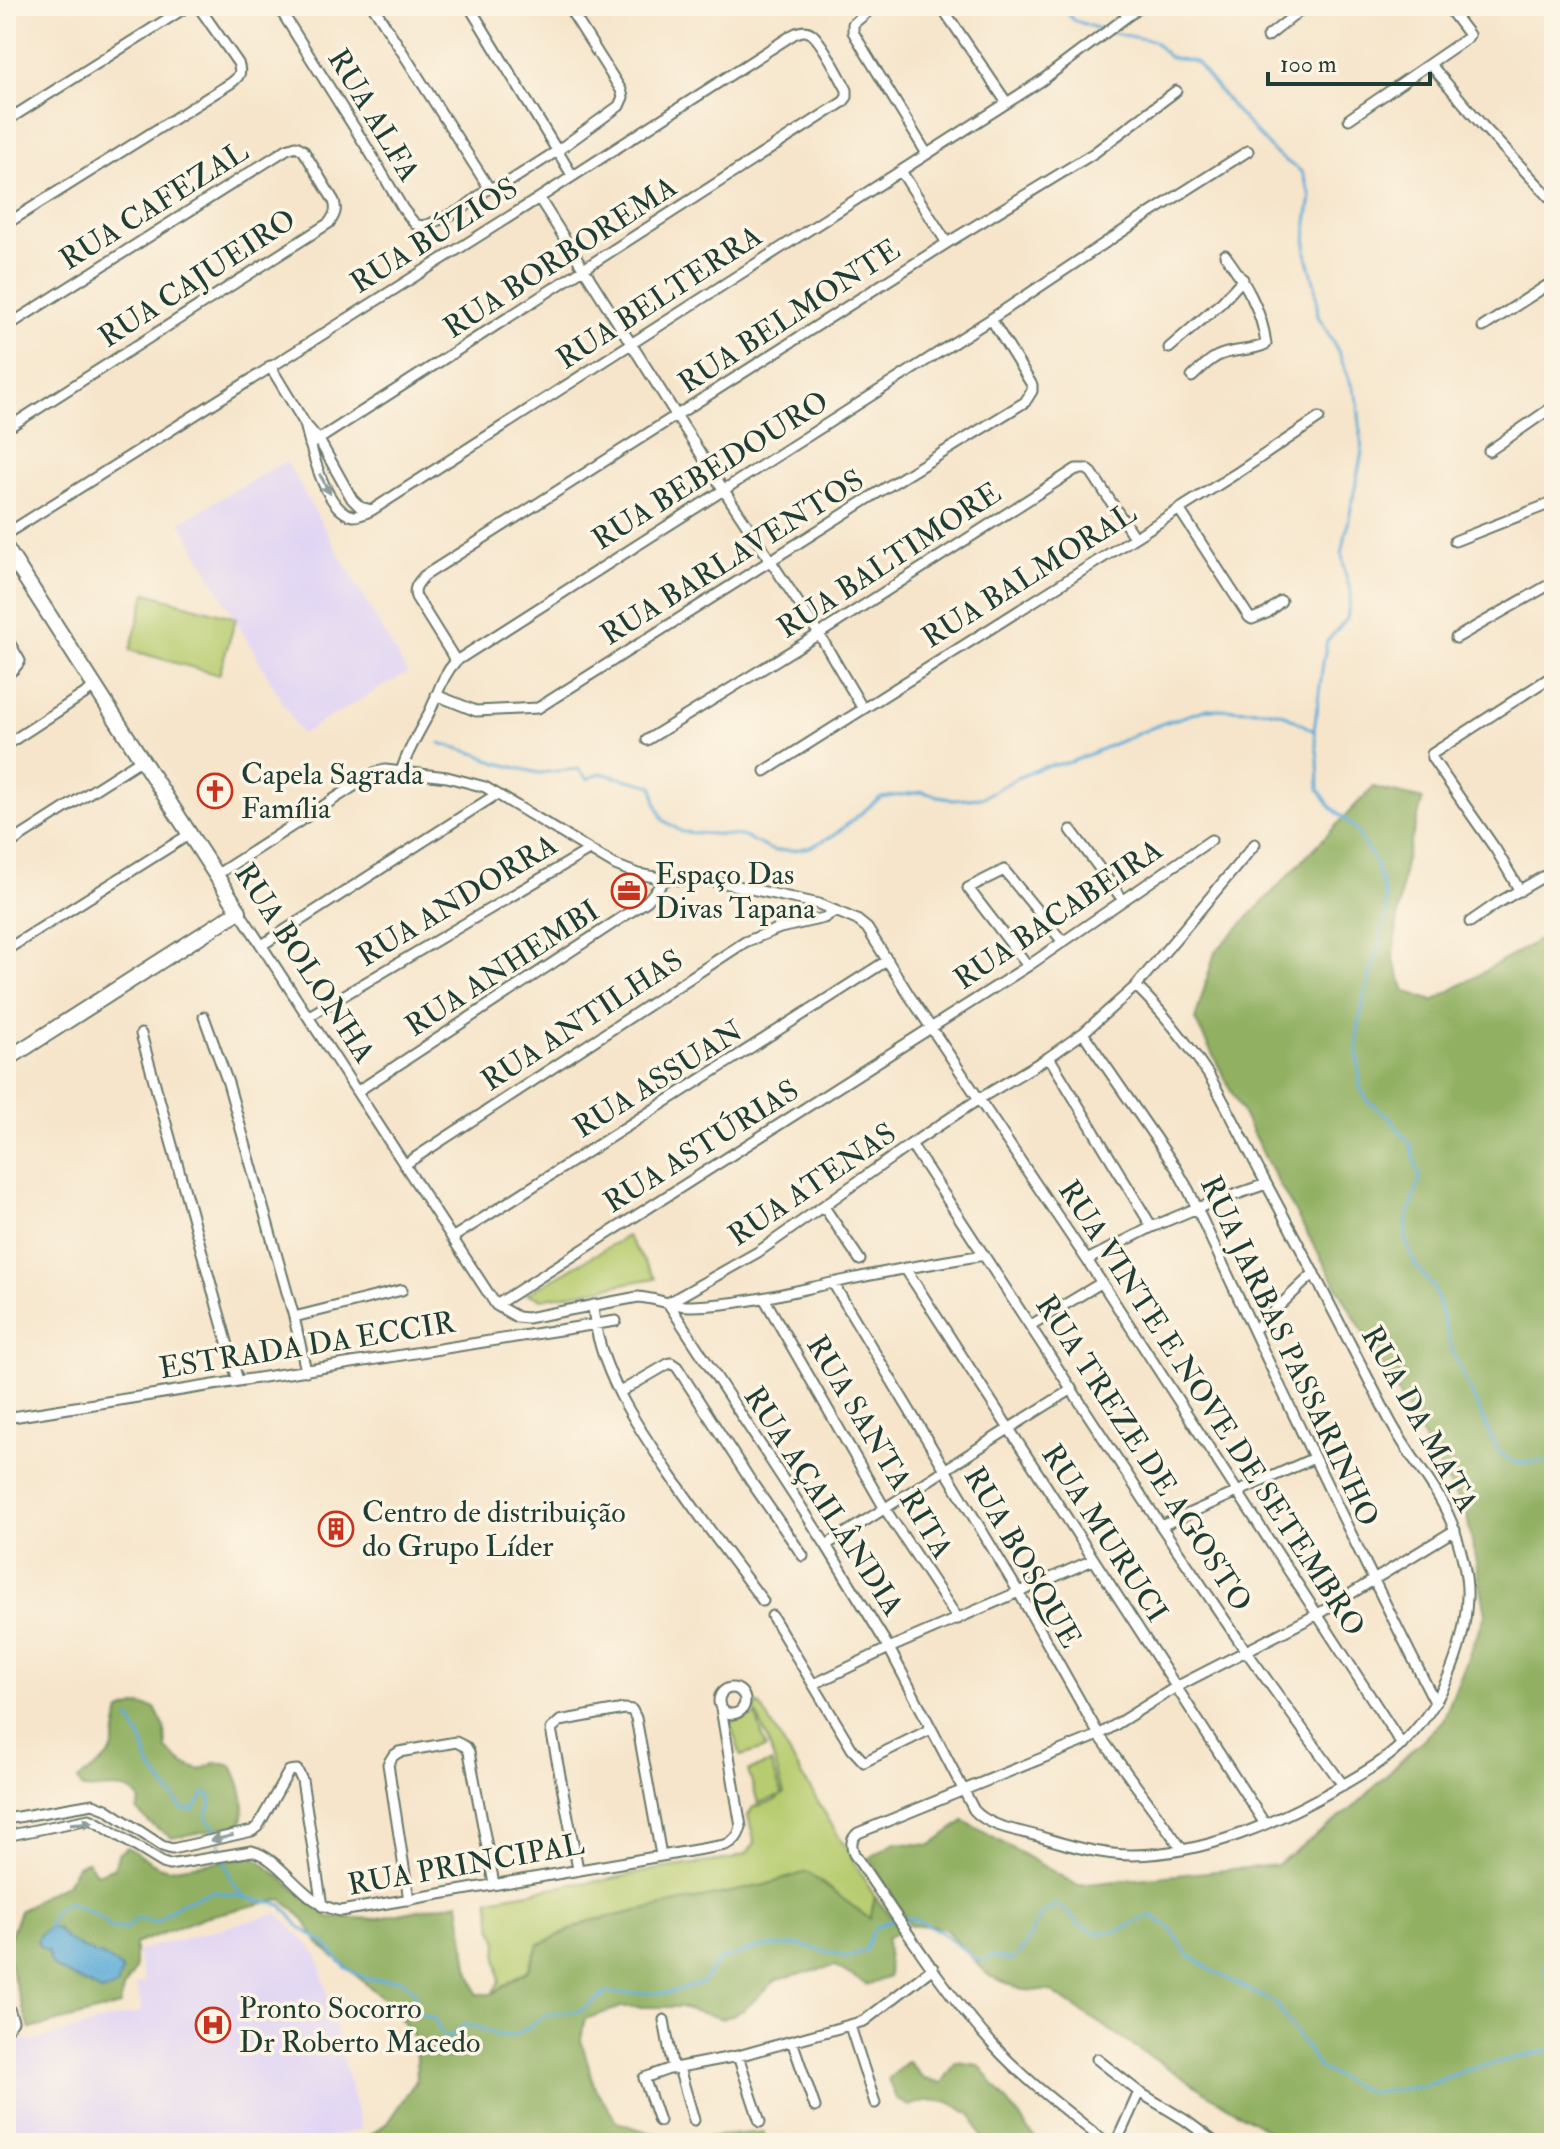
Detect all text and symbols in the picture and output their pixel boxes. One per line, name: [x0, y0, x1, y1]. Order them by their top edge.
scale bar: [1268, 36, 1430, 86]
street label: RUA ALFA: [320, 42, 428, 188]
text: 100 m: [1280, 49, 1337, 80]
street label: RUA CAFEZAL: [53, 133, 255, 278]
street label: RUA BÚZIOS: [343, 168, 525, 302]
street label: RUA BORBOREMA: [437, 168, 684, 347]
street label: RUA CAJUEIRO: [92, 201, 303, 356]
street label: RUA BELTERRA: [550, 217, 769, 378]
street label: RUA BELMONTE: [672, 231, 907, 402]
street label: RUA BEBEDOURO: [585, 383, 835, 558]
street label: RUA BARLAVENTOS: [594, 461, 871, 653]
one-way arrow: [318, 473, 332, 496]
street label: RUA BALTIMORE: [771, 474, 1008, 647]
street label: RUA BALMORAL: [915, 494, 1144, 656]
place label: Capela Sagrada Família: [241, 756, 424, 827]
church icon: Capela Sagrada Família: [196, 772, 234, 810]
street label: RUA ANDORRA: [351, 826, 564, 975]
street label: RUA BACABEIRA: [947, 831, 1170, 998]
place label: Espaço Das Divas Tapana: [655, 856, 816, 927]
street label: RUA BOLONHA: [226, 857, 383, 1070]
office icon: Espaço Das Divas Tapana: [610, 872, 648, 910]
street label: RUA ANHEMBI: [399, 892, 606, 1045]
street label: RUA ANTILHAS: [475, 941, 690, 1099]
street label: RUA ASSUAN: [567, 1013, 750, 1146]
street label: RUA ASTÚRIAS: [596, 1071, 806, 1221]
street label: RUA ATENAS: [721, 1115, 903, 1254]
street label: RUA JARBAS PASSARINHO: [1192, 1170, 1387, 1532]
street label: RUA VINTE E NOVE DE SETEMBRO: [1050, 1174, 1373, 1643]
street label: RUA TREZE DE AGOSTO: [1027, 1288, 1260, 1618]
street label: ESTRADA DA ECCIR: [157, 1304, 459, 1387]
street label: RUA DA MATA: [1353, 1320, 1486, 1519]
street label: RUA SANTA RITA: [798, 1329, 961, 1566]
street label: RUA AÇAILÂNDIA: [736, 1380, 911, 1623]
street label: RUA MURUCI: [1033, 1438, 1176, 1629]
street label: RUA BOSQUE: [956, 1460, 1089, 1654]
place label: Centro de distribuição do Grupo Líder: [362, 1494, 626, 1565]
building icon: Centro de distribuição do Grupo Líder: [317, 1510, 355, 1548]
one-way arrow: [70, 1816, 96, 1829]
street label: RUA PRINCIPAL: [345, 1825, 587, 1904]
one-way arrow: [209, 1832, 234, 1845]
place label: Pronto Socorro Dr Roberto Macedo: [239, 1990, 480, 2061]
hospital icon: Pronto Socorro Dr Roberto Macedo: [194, 2006, 232, 2044]

